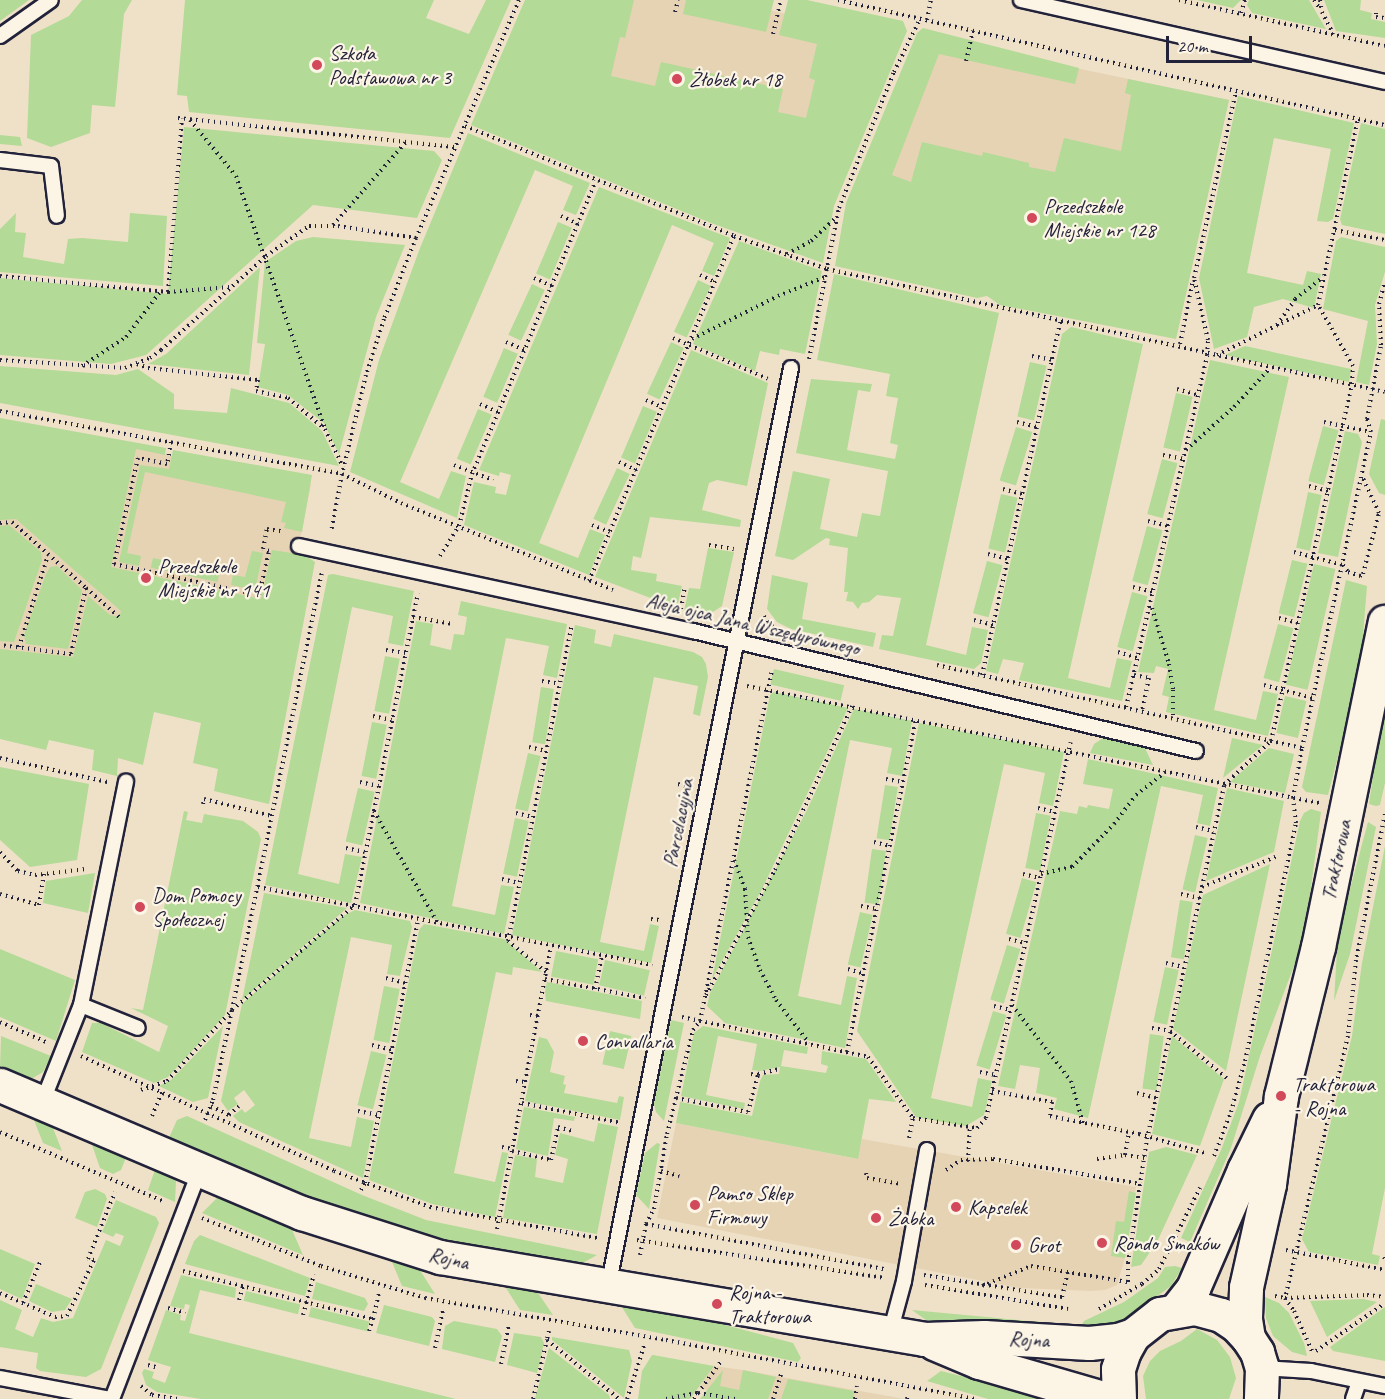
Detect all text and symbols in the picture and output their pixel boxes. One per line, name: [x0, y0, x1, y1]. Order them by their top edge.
scale bar: [1169, 24, 1254, 62]
text: 20 m: [1177, 35, 1208, 57]
place label: Szkoła Podstawowa nr 3: [329, 40, 451, 90]
marker: Szkoła Podstawowa nr 3: [310, 58, 324, 72]
place label: Żłobek nr 18: [689, 66, 782, 92]
marker: Żłobek nr 18: [670, 72, 684, 86]
place label: Przedszkole Miejskie nr 128: [1044, 193, 1155, 243]
marker: Przedszkole Miejskie nr 128: [1025, 211, 1039, 225]
place label: Przedszkole Miejskie nr 141: [158, 553, 269, 603]
marker: Przedszkole Miejskie nr 141: [139, 571, 153, 585]
street label: Aleja ojca Jana Wszędyrównego: [644, 587, 862, 661]
street label: Parcelacyjna: [657, 777, 699, 869]
street label: Traktorowa: [1315, 817, 1357, 903]
place label: Dom Pomocy Społecznej: [152, 882, 239, 932]
marker: Dom Pomocy Społecznej: [133, 900, 147, 914]
place label: Convallaria: [595, 1028, 673, 1054]
marker: Convallaria: [576, 1034, 590, 1048]
place label: Traktorowa - Rojna: [1293, 1071, 1375, 1121]
marker: Traktorowa - Rojna: [1274, 1089, 1288, 1103]
place label: Pamso Sklep Firmowy: [707, 1180, 793, 1230]
place label: Kapselek: [968, 1194, 1027, 1220]
marker: Pamso Sklep Firmowy: [688, 1198, 702, 1212]
marker: Kapselek: [949, 1200, 963, 1214]
place label: Żabka: [888, 1205, 933, 1231]
marker: Żabka: [869, 1211, 883, 1225]
place label: Rondo Smaków: [1114, 1230, 1220, 1256]
place label: Grot: [1028, 1232, 1060, 1258]
marker: Rondo Smaków: [1095, 1236, 1109, 1250]
marker: Grot: [1009, 1238, 1023, 1252]
street label: Rojna: [426, 1241, 472, 1275]
place label: Rojna - Traktorowa: [729, 1279, 811, 1329]
marker: Rojna - Traktorowa: [710, 1297, 724, 1311]
street label: Rojna: [1008, 1325, 1050, 1353]

